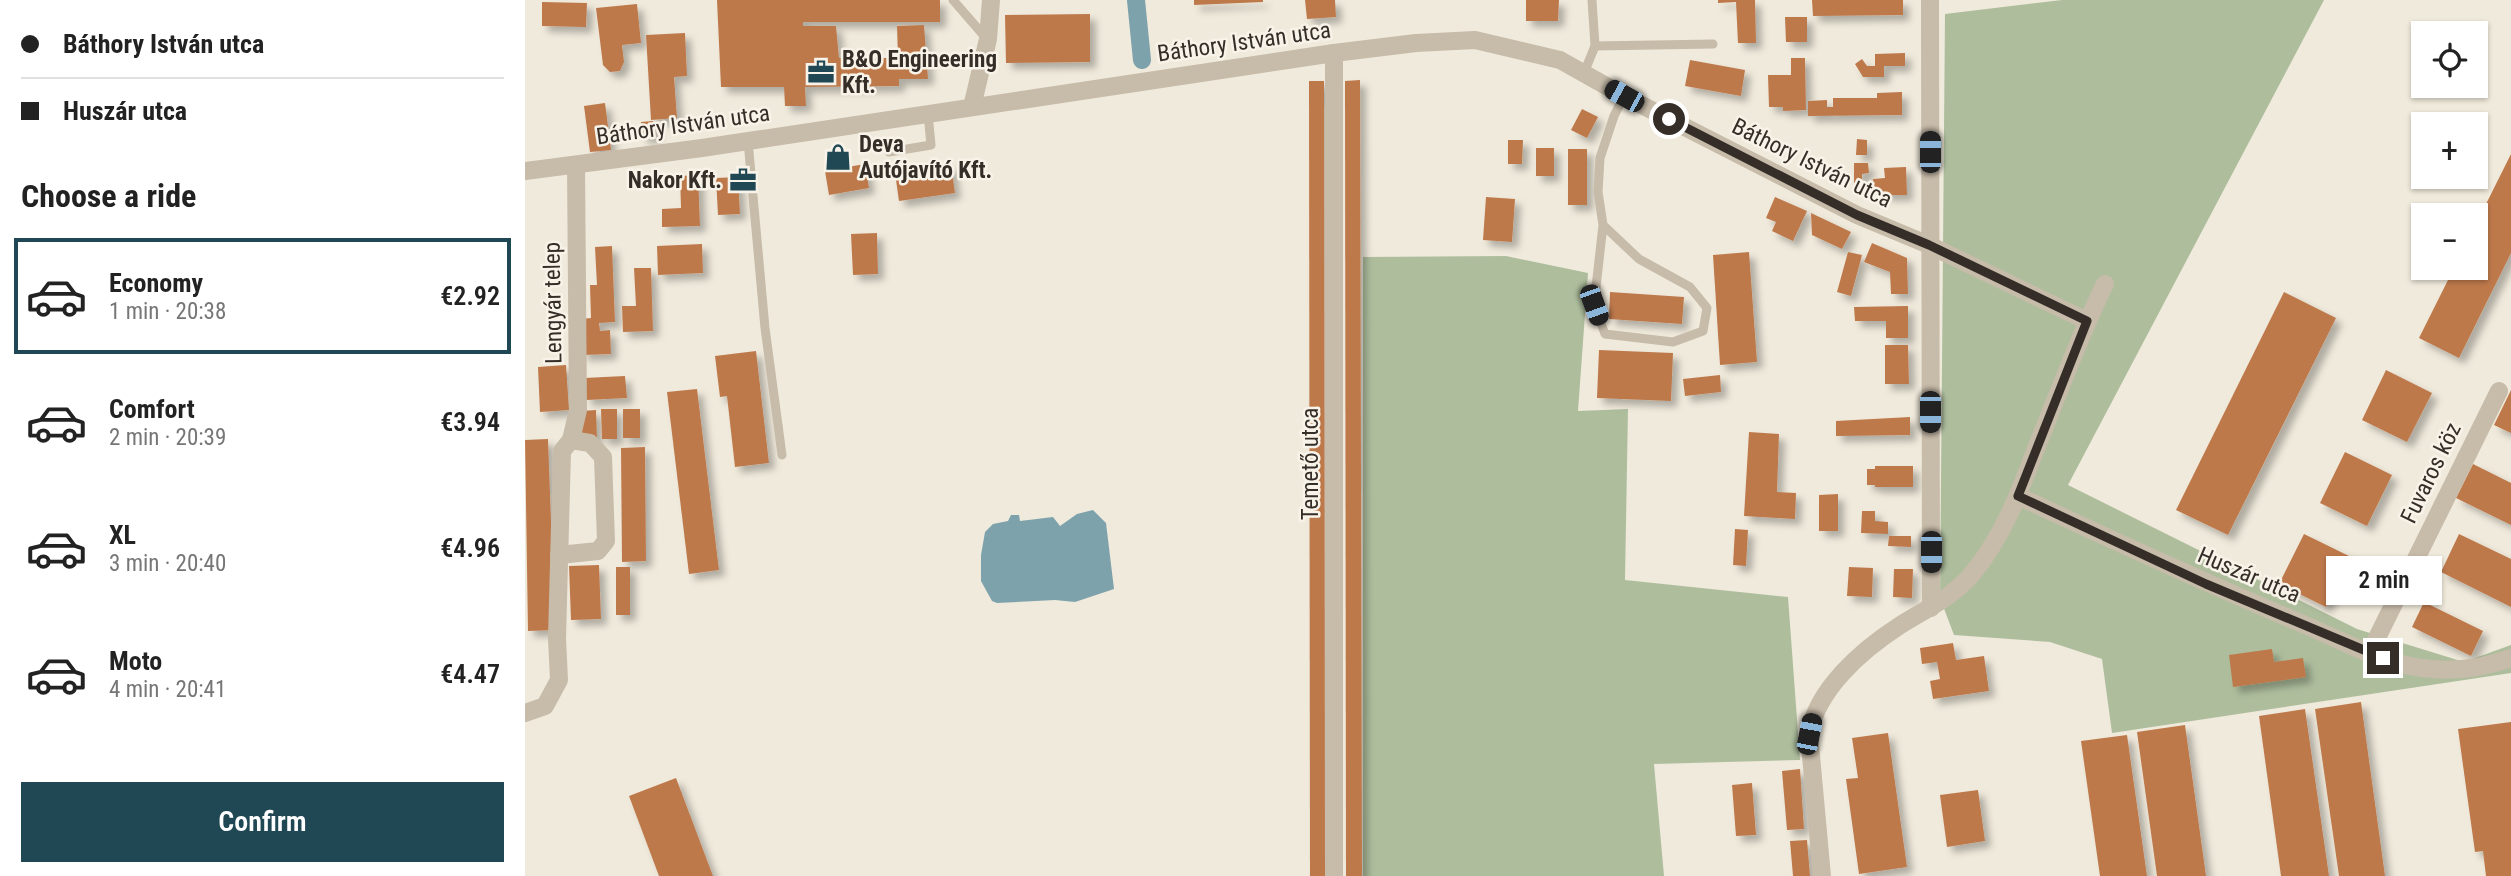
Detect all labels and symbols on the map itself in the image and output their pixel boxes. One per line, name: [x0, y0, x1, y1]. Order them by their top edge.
street label: Báthory István utca: [1156, 16, 1332, 68]
place label: B&O Engineering Kft.: [842, 46, 997, 99]
office icon: B&O Engineering Kft.: [806, 57, 836, 87]
car: [1601, 77, 1648, 115]
street label: Báthory István utca: [595, 99, 771, 151]
route start: [1653, 103, 1685, 135]
street label: Báthory István utca: [1728, 113, 1896, 213]
place label: Deva Autójavító Kft.: [859, 131, 992, 184]
car: [1920, 131, 1941, 173]
shop icon: Deva Autójavító Kft.: [823, 142, 853, 172]
office icon: Nakor Kft.: [728, 165, 758, 195]
place label: Nakor Kft.: [628, 167, 722, 194]
street label: Lengyár telep: [538, 242, 568, 364]
car: [1577, 282, 1612, 328]
car: [1920, 391, 1941, 433]
street label: Temető utca: [1297, 408, 1324, 520]
street label: Fuvaros köz: [2395, 418, 2467, 528]
car: [1921, 531, 1942, 573]
street label: Huszár utca: [2194, 541, 2304, 609]
callout: 2 min: [2325, 556, 2441, 606]
route end: [2367, 642, 2399, 674]
car: [1795, 711, 1824, 757]

